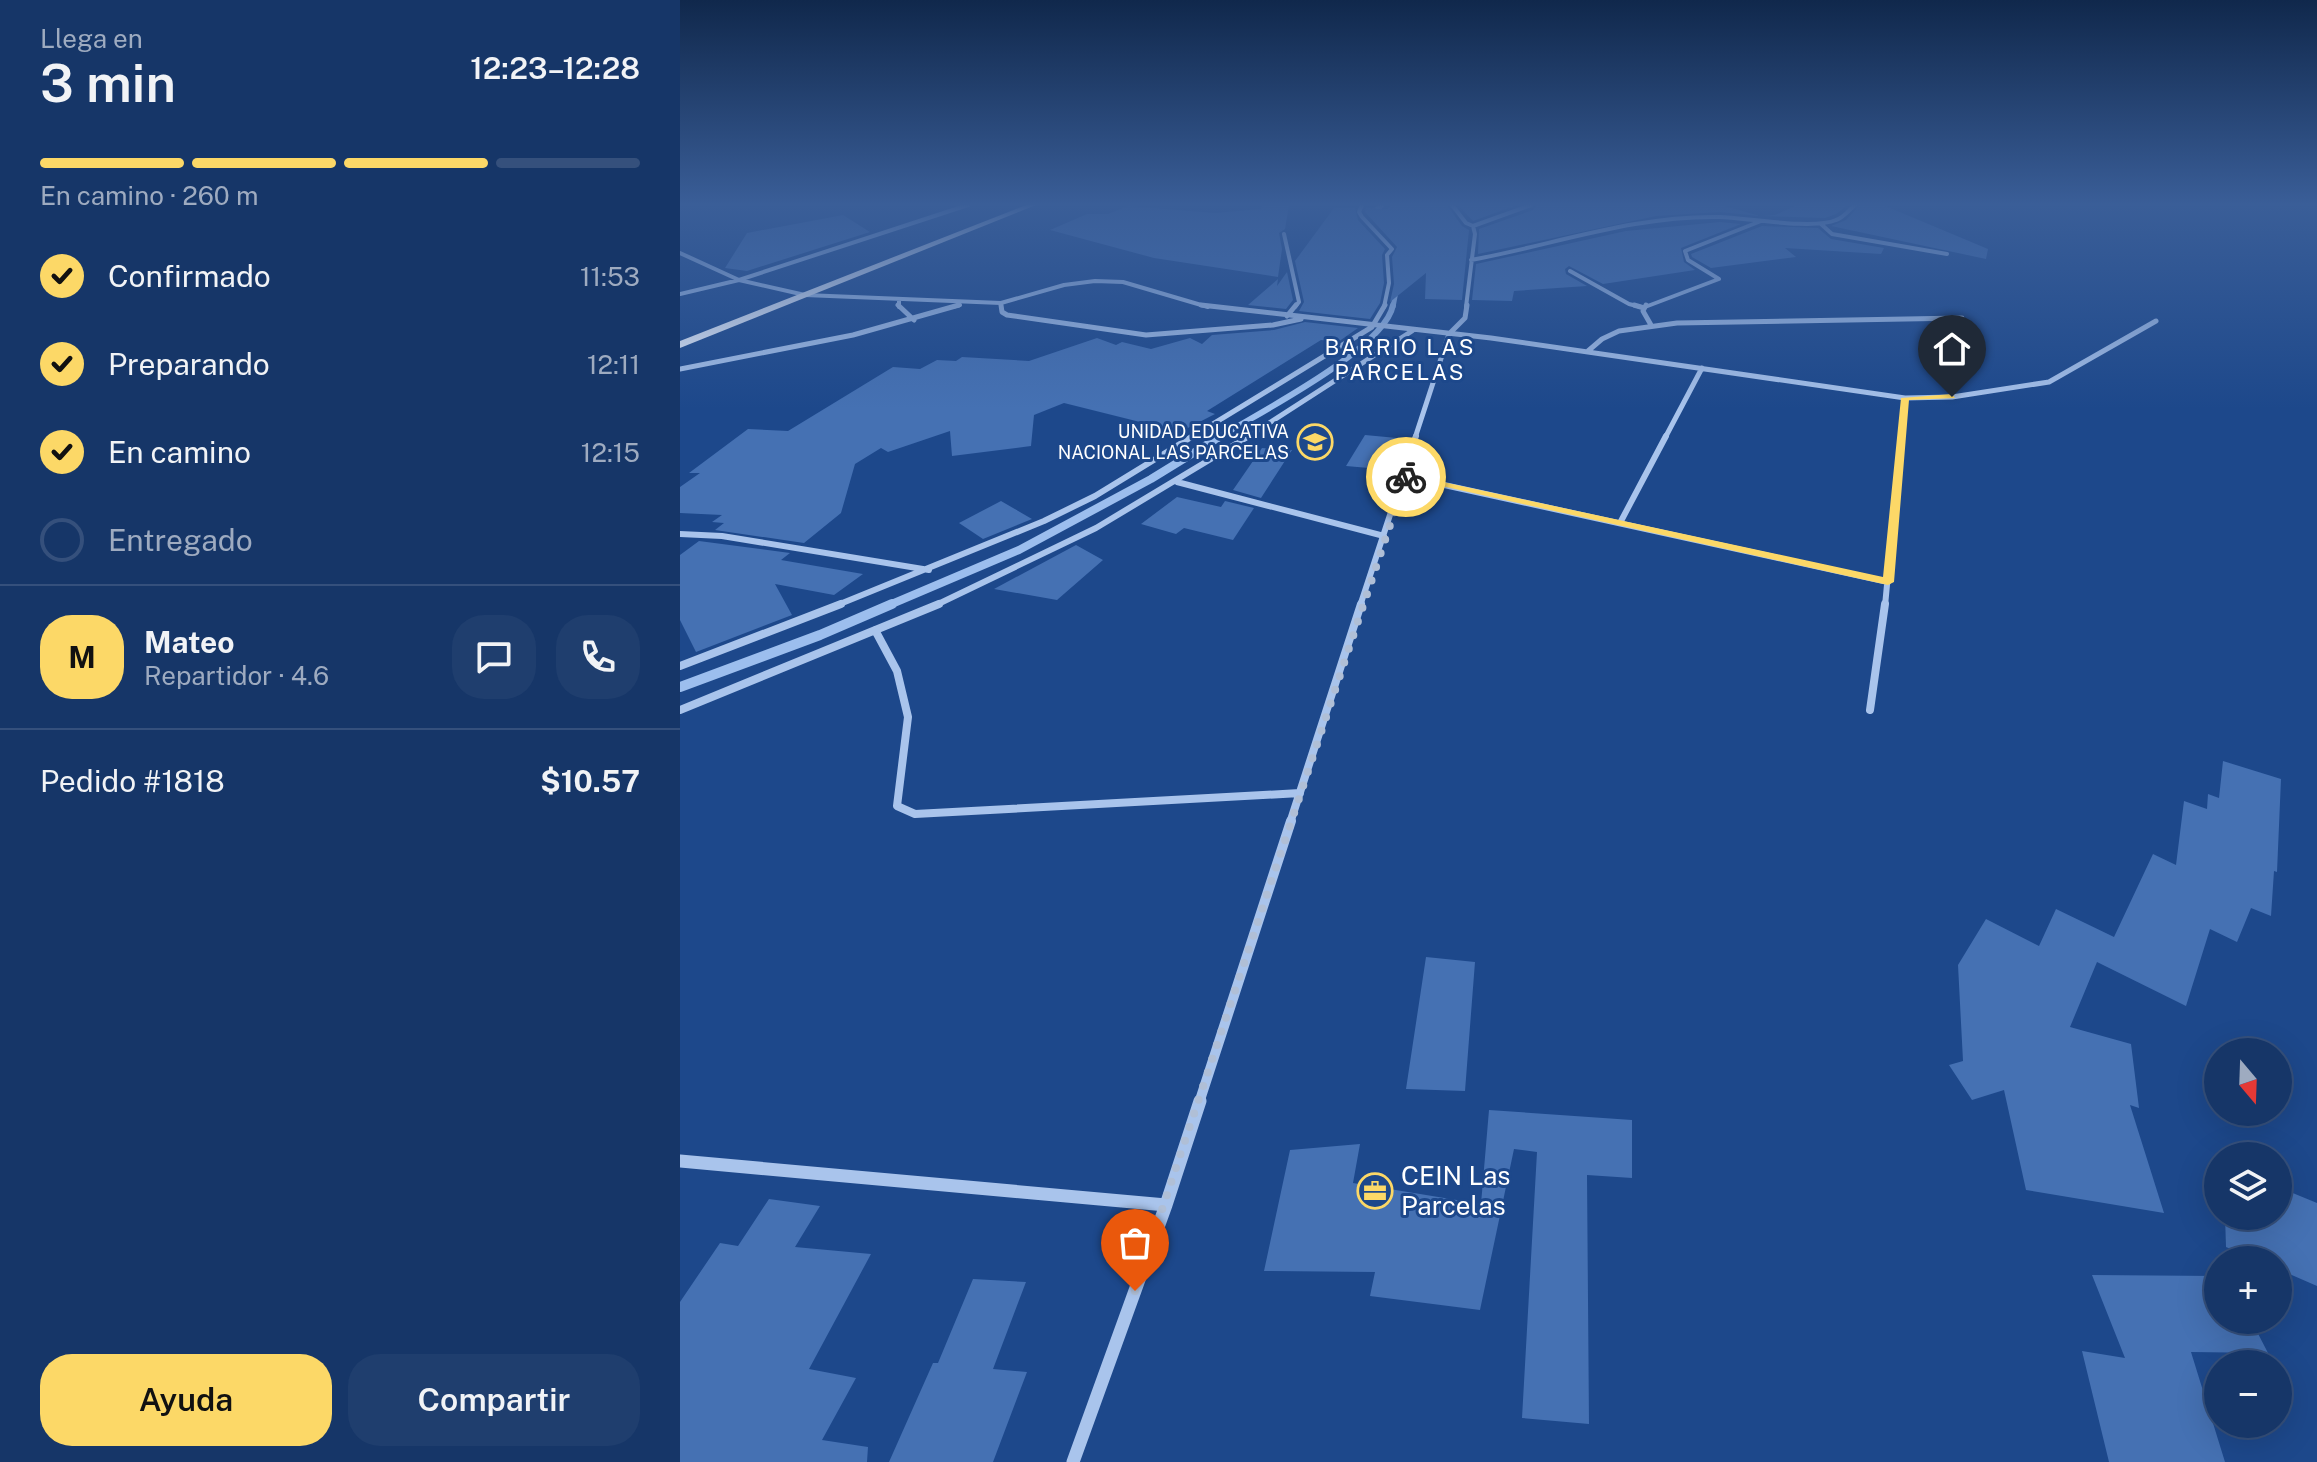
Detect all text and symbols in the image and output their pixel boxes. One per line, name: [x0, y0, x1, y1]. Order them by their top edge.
text: Llega en: [40, 23, 143, 54]
text: 12:23–12:28: [470, 50, 640, 86]
text: 3 min: [40, 53, 176, 114]
text: En camino · 260 m: [40, 180, 258, 211]
icon: check: [40, 254, 84, 298]
text: Confirmado: [108, 258, 271, 294]
text: 11:53: [580, 261, 640, 292]
pin: [1918, 315, 1986, 397]
icon: home: [1930, 327, 1974, 371]
district label: BARRIO LAS PARCELAS: [1325, 334, 1475, 385]
icon: check: [40, 342, 84, 386]
text: Preparando: [108, 346, 270, 382]
text: 12:11: [587, 349, 640, 380]
place label: UNIDAD EDUCATIVA NACIONAL LAS PARCELAS: [1058, 421, 1289, 463]
school or university icon: UNIDAD EDUCATIVA NACIONAL LAS PARCELAS: [1296, 423, 1334, 461]
icon: check: [40, 430, 84, 474]
text: En camino: [108, 434, 251, 470]
text: 12:15: [581, 437, 640, 468]
courier: [1366, 437, 1446, 517]
icon: bike: [1384, 455, 1428, 499]
text: Entregado: [108, 522, 253, 558]
button: chat: [452, 615, 536, 699]
button: phone: [556, 615, 640, 699]
text: Mateo: [144, 624, 234, 660]
text: M: [68, 639, 96, 675]
text: Repartidor · 4.6: [144, 660, 329, 691]
text: Pedido #1818: [40, 763, 225, 799]
text: $10.57: [540, 763, 640, 799]
north arrow: [2204, 1038, 2292, 1126]
map controls: [2204, 1038, 2292, 1438]
button: layers: [2204, 1142, 2292, 1230]
place label: CEIN Las Parcelas: [1401, 1160, 1510, 1221]
office icon: CEIN Las Parcelas: [1356, 1172, 1394, 1210]
pin: [1101, 1209, 1169, 1291]
icon: bag: [1113, 1221, 1157, 1265]
button: +: [2204, 1246, 2292, 1334]
button: −: [2204, 1350, 2292, 1438]
button: Ayuda: [40, 1354, 332, 1446]
button: Compartir: [348, 1354, 640, 1446]

